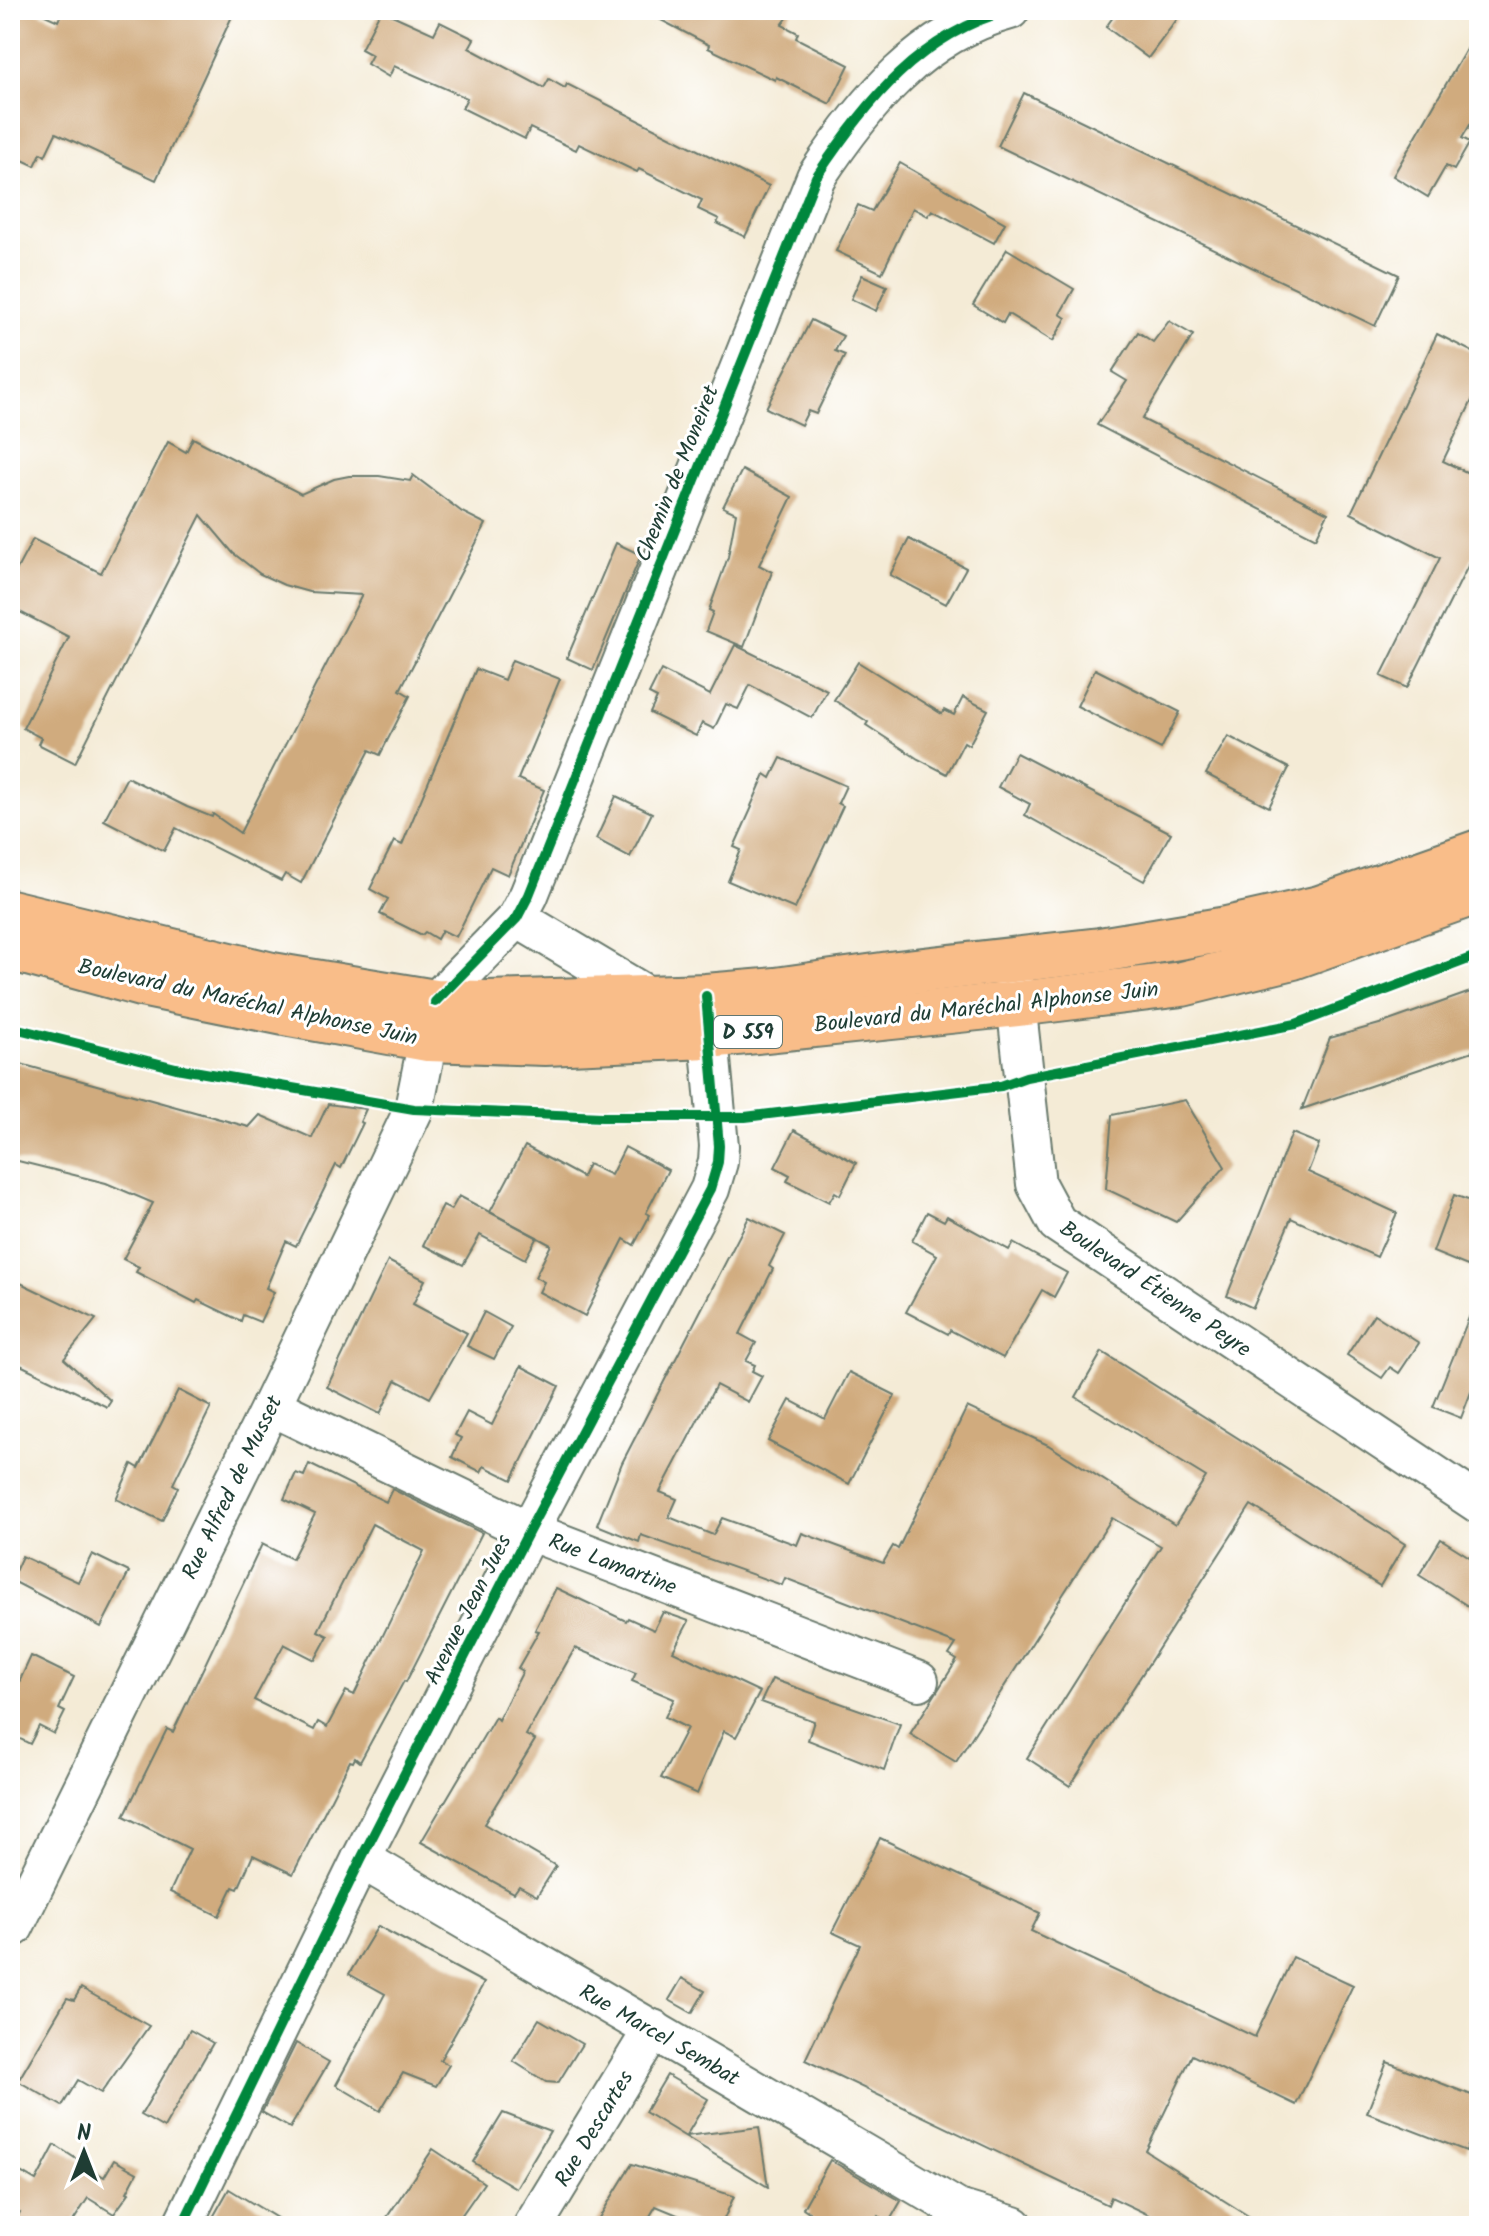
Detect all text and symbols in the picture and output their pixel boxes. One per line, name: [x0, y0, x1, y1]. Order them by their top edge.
street label: Chemin de Moneiret: [627, 380, 730, 568]
street label: Boulevard du Maréchal Alphonse Juin: [74, 950, 420, 1057]
street label: Boulevard du Maréchal Alphonse Juin: [812, 973, 1160, 1044]
road number: D 559: [714, 1016, 782, 1048]
street label: Boulevard Étienne Peyre: [1052, 1213, 1258, 1367]
street label: Rue Alfred de Musset: [173, 1390, 293, 1586]
street label: Rue Lamartine: [543, 1525, 681, 1606]
street label: Avenue Jean Jues: [416, 1528, 523, 1692]
street label: Rue Marcel Sembat: [572, 1976, 746, 2097]
street label: Rue Descartes: [546, 2064, 644, 2194]
north arrow: [44, 2112, 124, 2192]
text: N: [77, 2117, 91, 2152]

